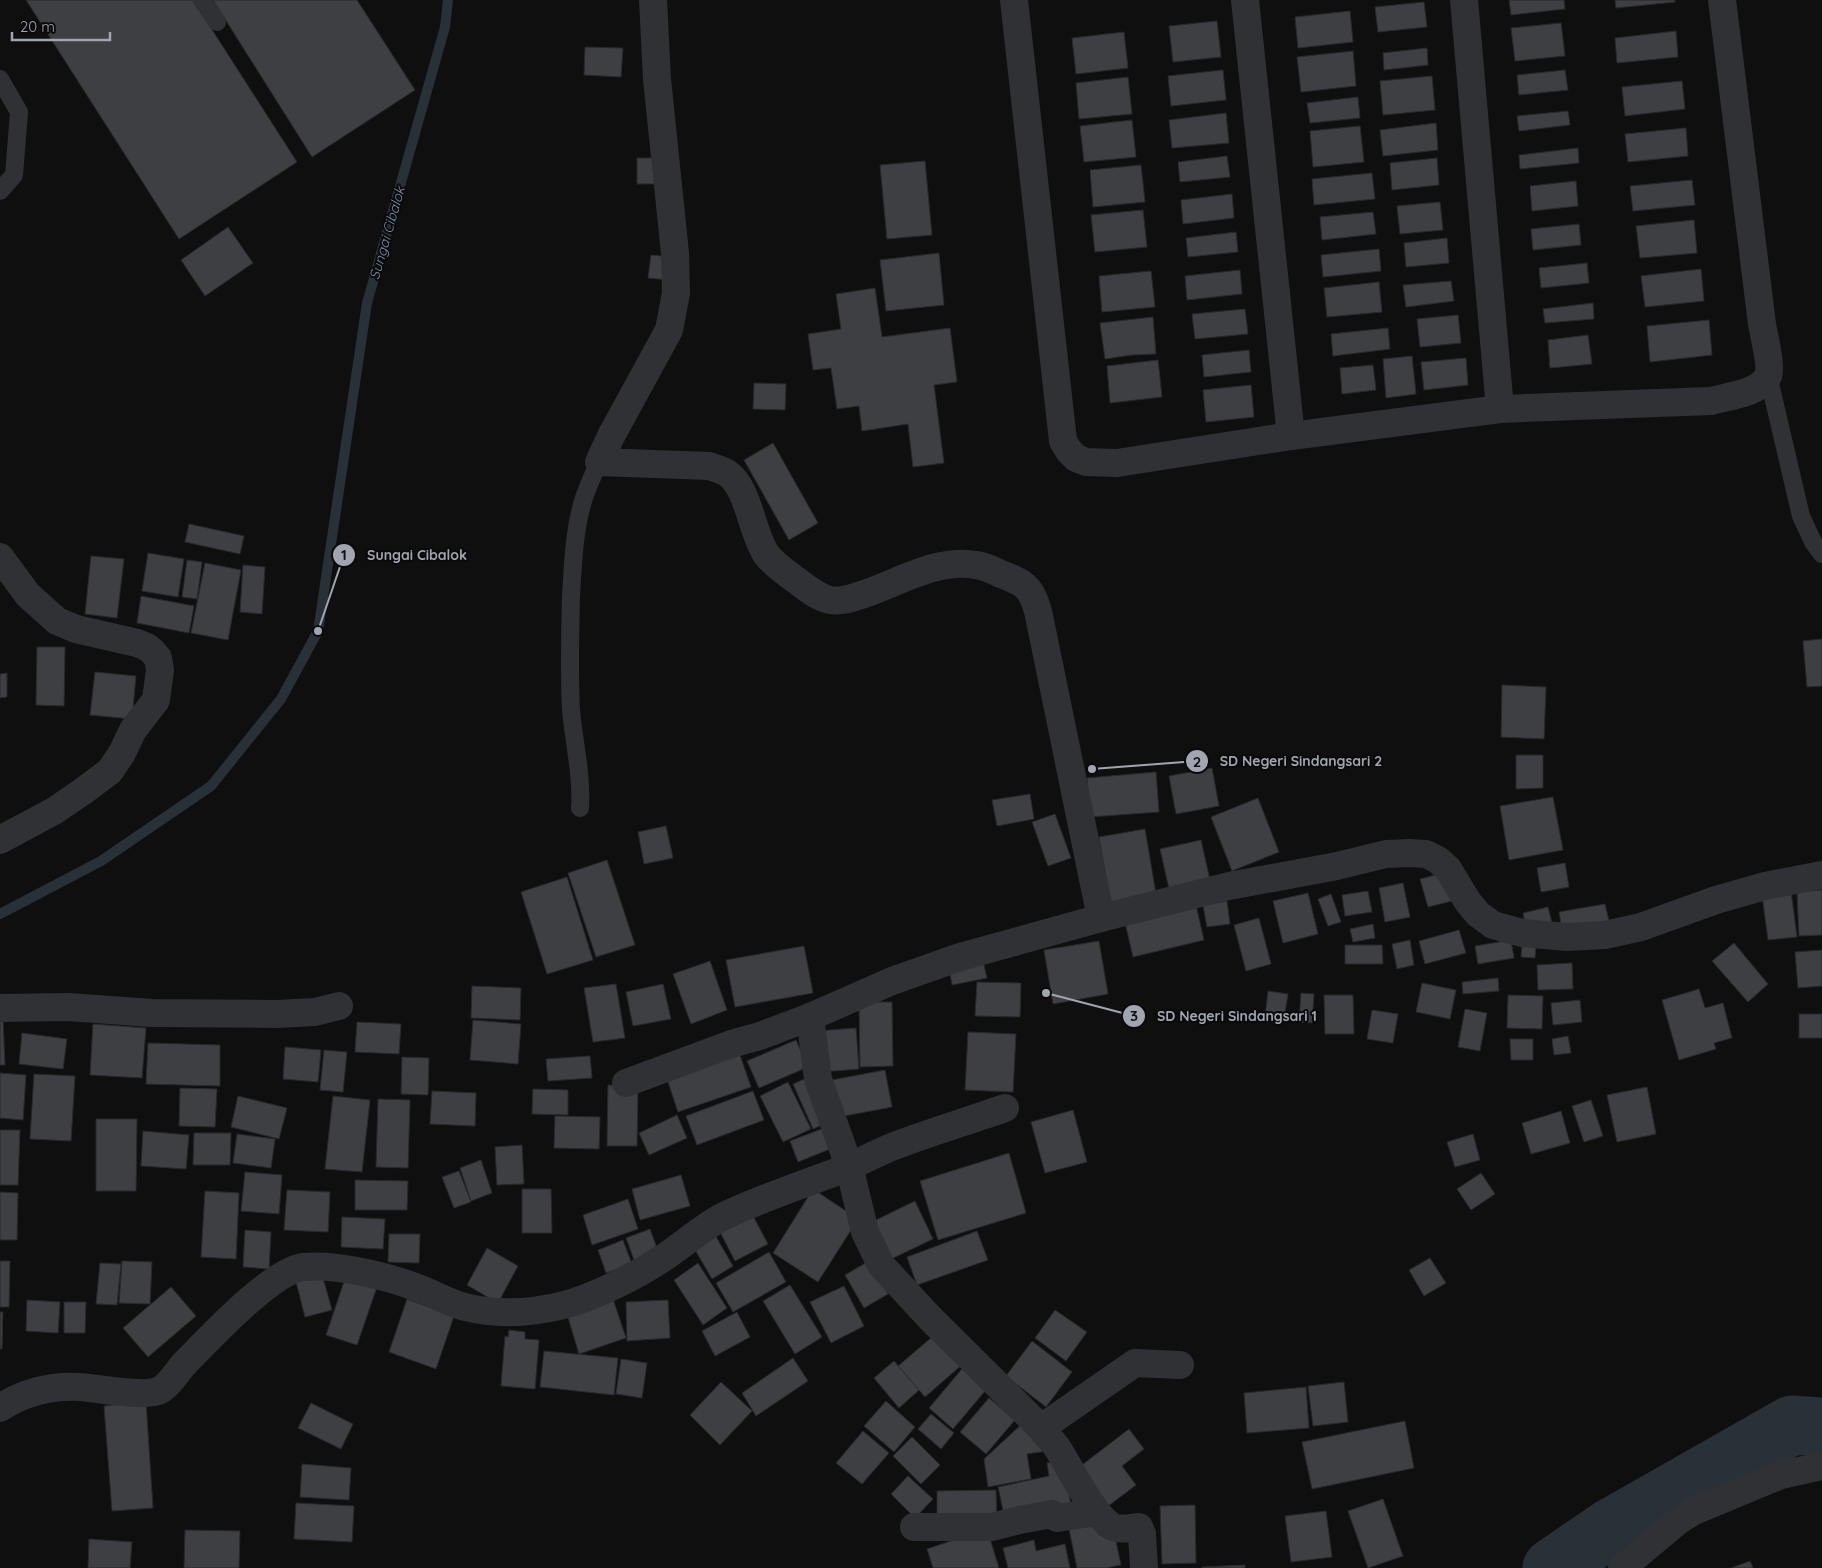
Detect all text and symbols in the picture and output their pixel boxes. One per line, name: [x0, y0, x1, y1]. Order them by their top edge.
scale bar: [12, 10, 110, 42]
text: 20 m: [20, 17, 55, 36]
water label: Sungai Cibalok: [365, 183, 409, 282]
callout: Sungai Cibalok: [332, 540, 477, 569]
text: 1: [341, 545, 347, 564]
text: Sungai Cibalok: [367, 546, 467, 564]
callout: SD Negeri Sindangsari 2: [1185, 747, 1393, 776]
text: 2: [1193, 752, 1201, 771]
text: SD Negeri Sindangsari 2: [1220, 752, 1382, 770]
callout: SD Negeri Sindangsari 1: [1122, 1002, 1327, 1031]
text: 3: [1130, 1006, 1138, 1025]
text: SD Negeri Sindangsari 1: [1157, 1007, 1317, 1025]

